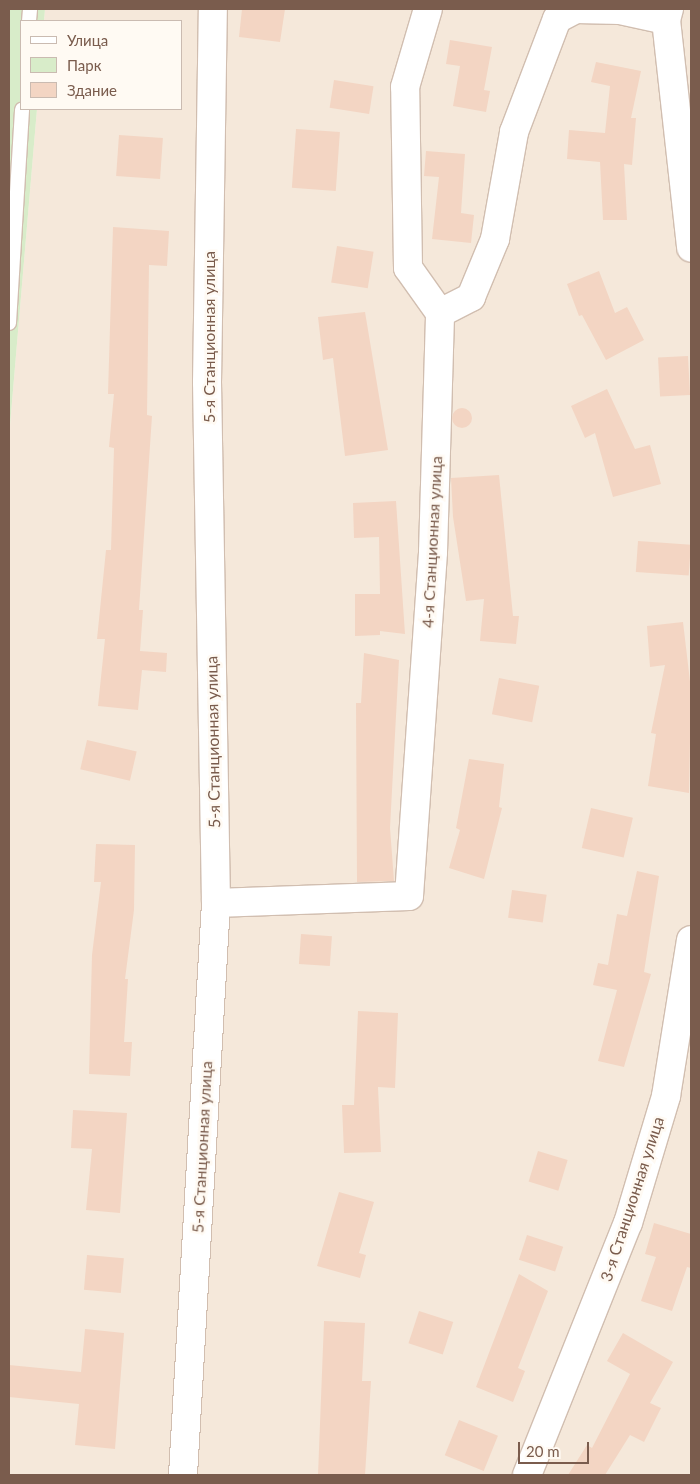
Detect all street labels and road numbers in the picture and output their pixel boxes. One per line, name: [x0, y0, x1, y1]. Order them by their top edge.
street label: 5-я Станционная улица: [199, 251, 219, 423]
street label: 4-я Станционная улица: [418, 456, 446, 628]
street label: 5-я Станционная улица: [202, 656, 224, 828]
street label: 5-я Станционная улица: [188, 1061, 216, 1233]
street label: 3-я Станционная улица: [596, 1114, 668, 1284]

